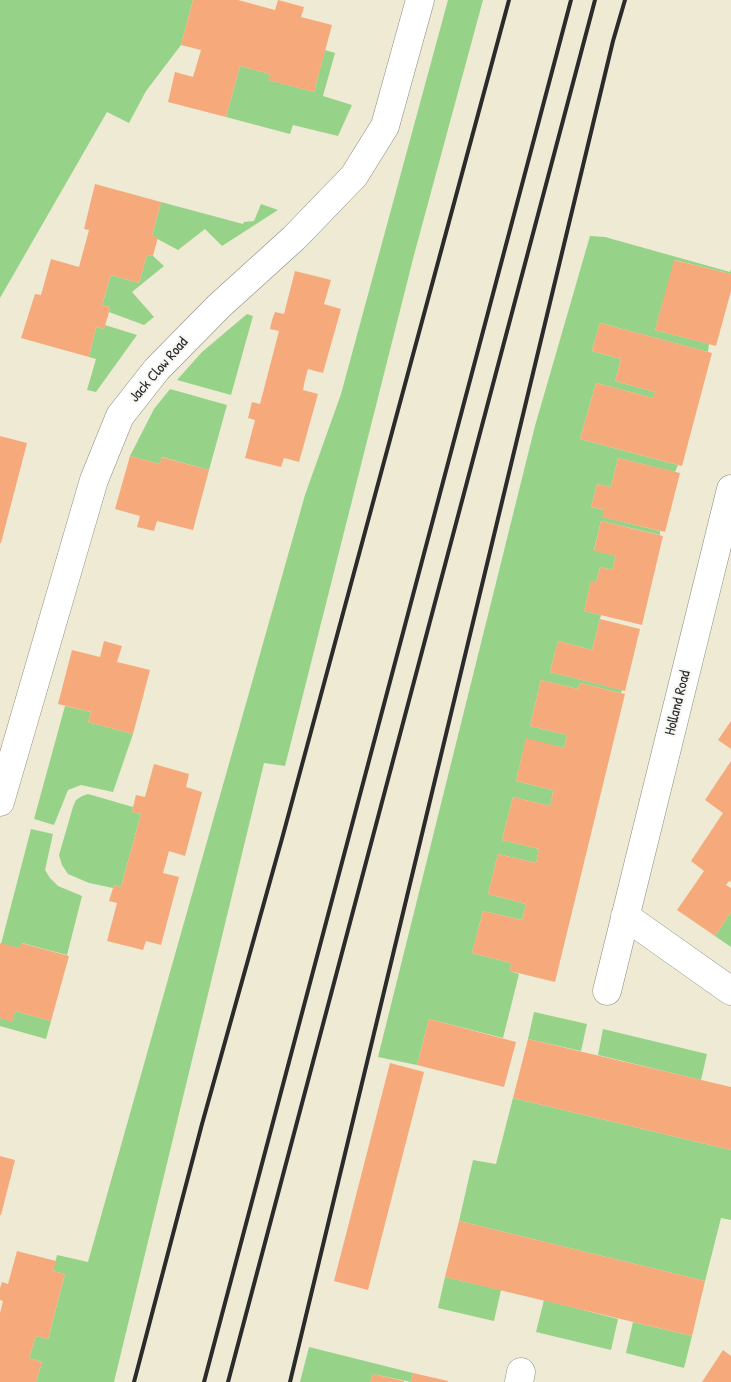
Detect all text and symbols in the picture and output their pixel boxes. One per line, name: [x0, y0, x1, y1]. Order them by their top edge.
street label: Jack Clow Road: [126, 334, 192, 406]
street label: Holland Road: [661, 669, 695, 737]

